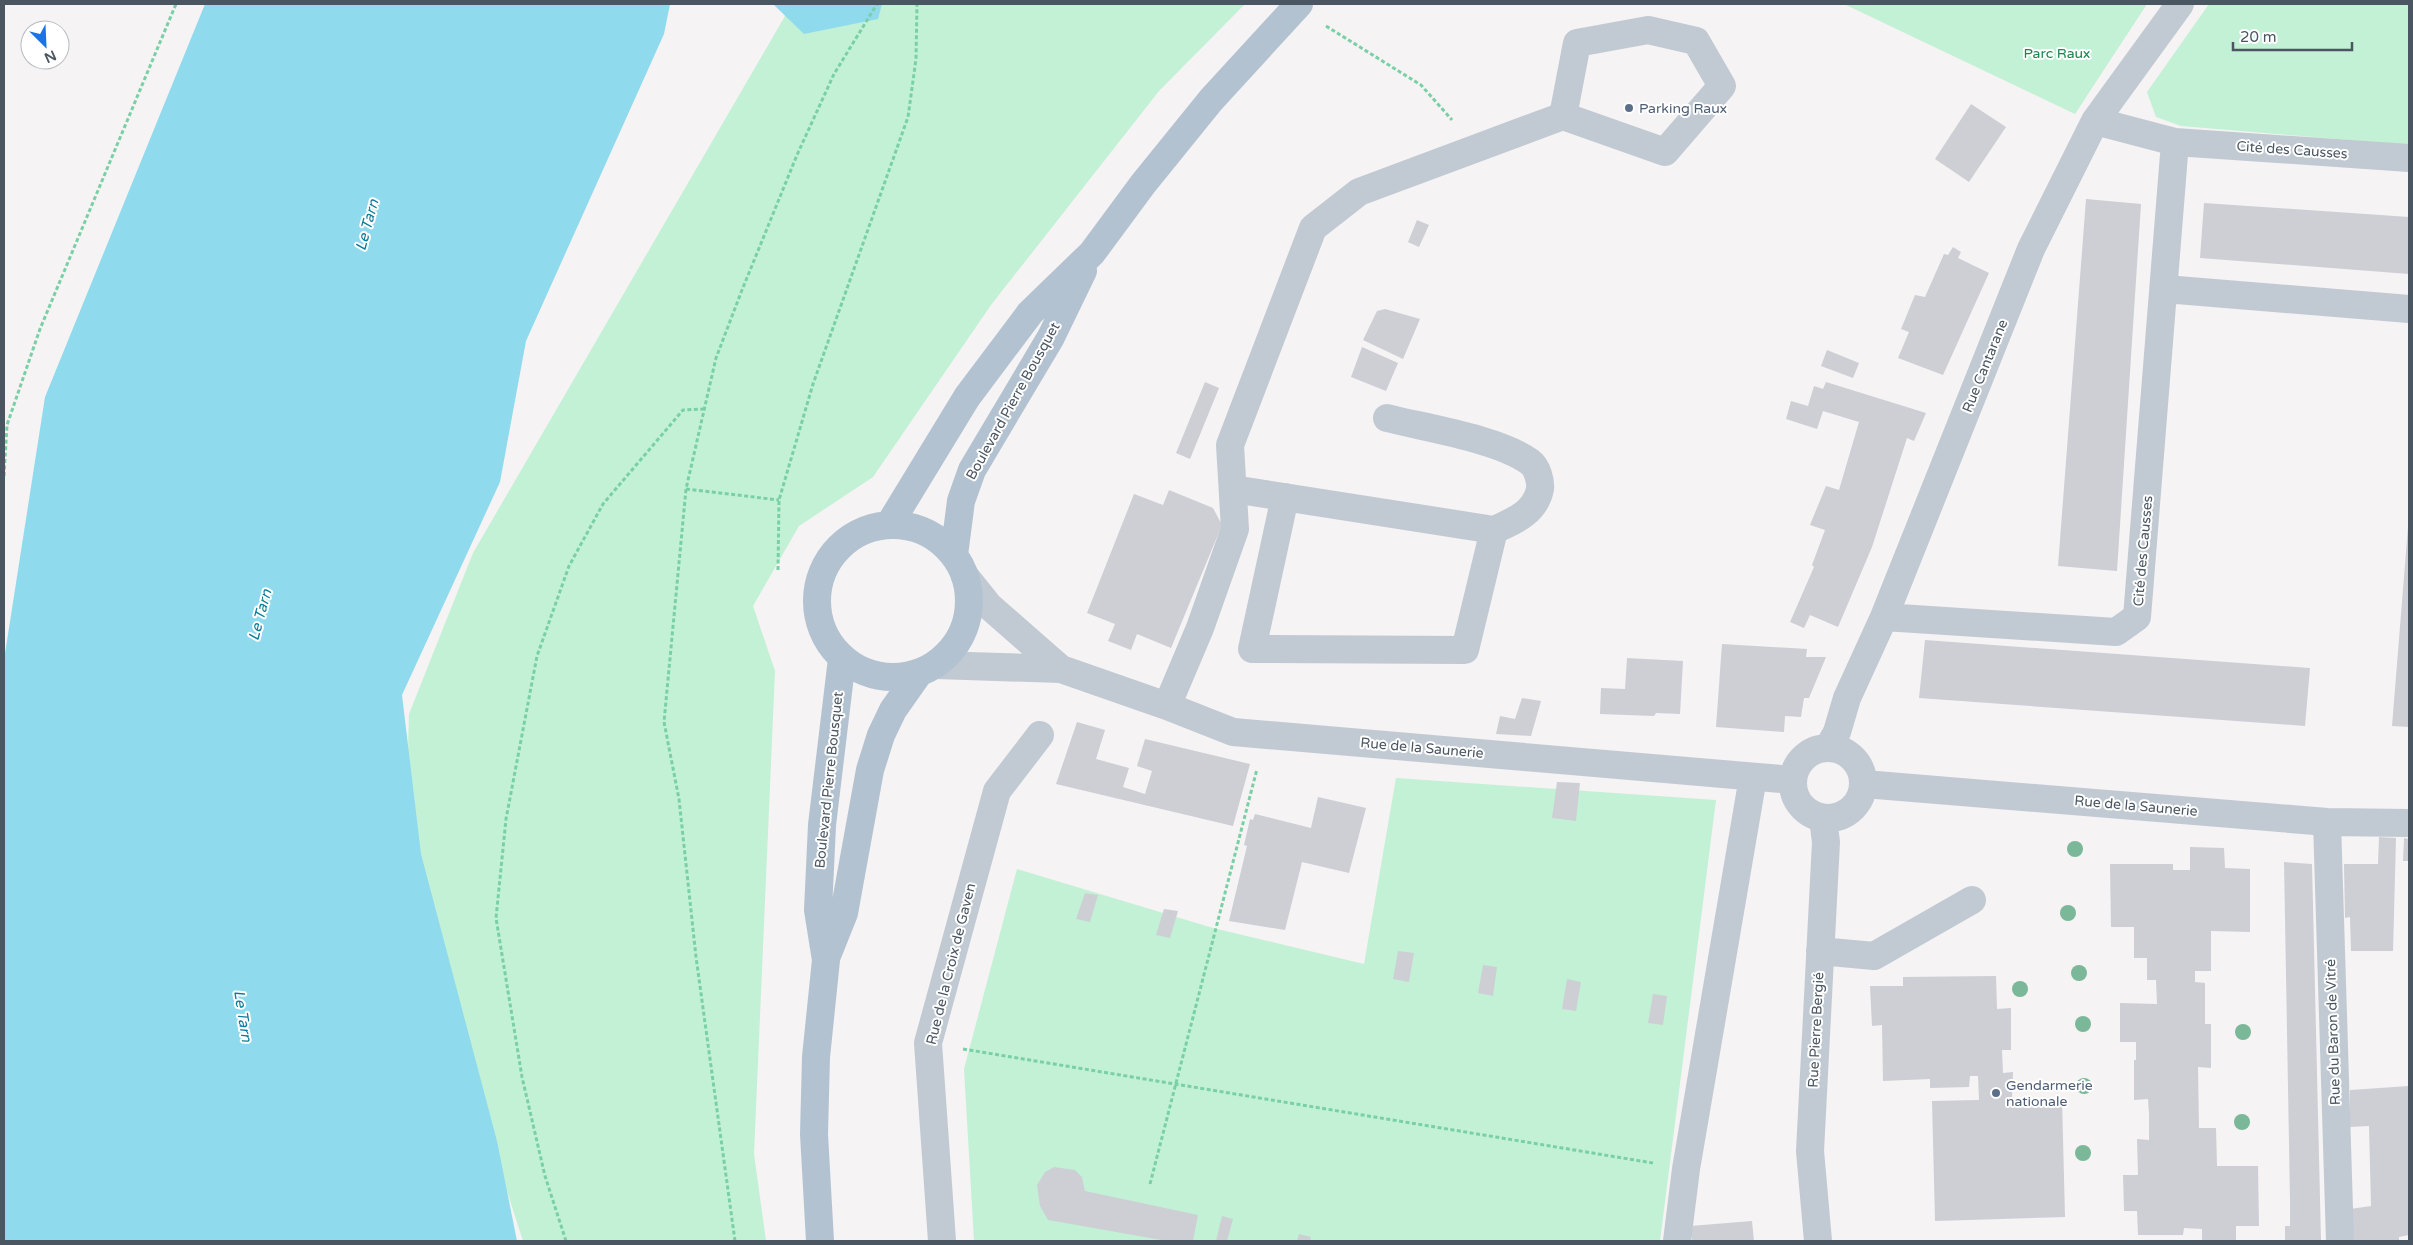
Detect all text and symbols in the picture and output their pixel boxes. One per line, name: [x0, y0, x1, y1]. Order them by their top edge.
north arrow: [20, 20, 70, 70]
scale bar: [2233, 20, 2352, 52]
text: 20 m: [2240, 28, 2277, 46]
park label: Parc Raux: [2024, 45, 2090, 62]
text: N: [41, 46, 59, 66]
place label: Parking Raux: [1639, 100, 1727, 117]
marker: Parking Raux: [1623, 102, 1635, 114]
street label: Cité des Causses: [2236, 138, 2348, 162]
water label: Le Tarn: [352, 197, 383, 253]
street label: Rue Cantarane: [1959, 317, 2011, 415]
street label: Boulevard Pierre Bousquet: [963, 319, 1064, 483]
street label: Cité des Causses: [2130, 495, 2156, 607]
water label: Le Tarn: [245, 587, 276, 643]
street label: Boulevard Pierre Bousquet: [811, 690, 847, 869]
street label: Rue de la Saunerie: [1360, 734, 1484, 762]
street label: Rue de la Saunerie: [2074, 792, 2198, 820]
street label: Rue de la Croix de Gaven: [923, 881, 979, 1047]
street label: Rue du Baron de Vitré: [2322, 959, 2344, 1105]
street label: Rue Pierre Bergié: [1804, 972, 1828, 1088]
water label: Le Tarn: [230, 989, 256, 1044]
place label: Gendarmerie nationale: [2006, 1077, 2093, 1110]
marker: Gendarmerie nationale: [1990, 1087, 2002, 1099]

